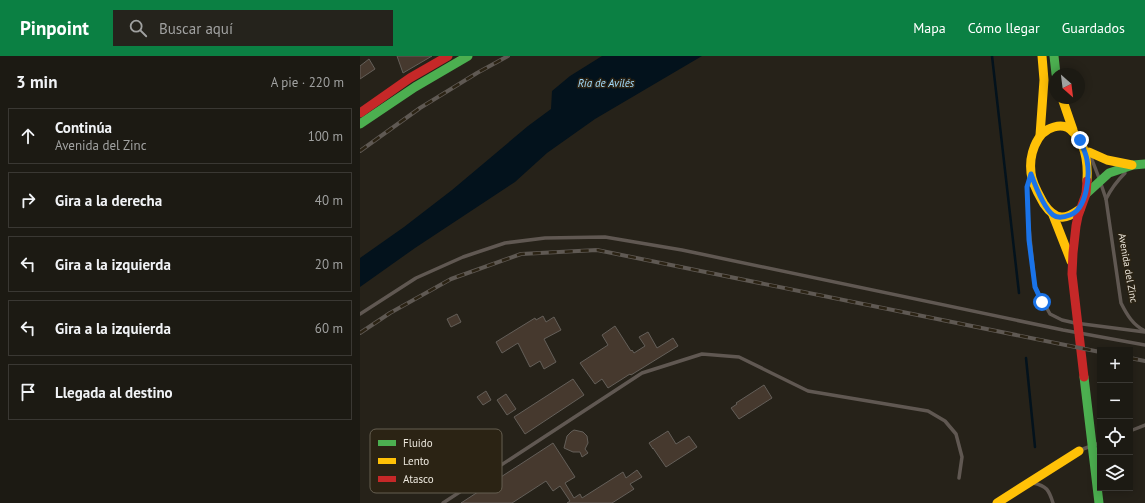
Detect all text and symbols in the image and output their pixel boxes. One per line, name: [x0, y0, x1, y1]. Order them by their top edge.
search box: [113, 10, 393, 46]
text: Pinpoint: [20, 16, 89, 40]
icon: search: [127, 17, 149, 39]
text: Buscar aquí: [159, 19, 233, 38]
text: Mapa: [913, 19, 946, 37]
text: Cómo llegar: [968, 19, 1040, 37]
text: Guardados: [1062, 19, 1125, 37]
north arrow: [1049, 68, 1085, 104]
text: 3 min: [16, 71, 57, 93]
text: A pie · 220 m: [271, 74, 344, 91]
water label: Ría de Avilés: [578, 76, 635, 90]
text: Continúa: [55, 118, 112, 137]
icon: ahead: [17, 125, 39, 147]
text: 100 m: [308, 128, 343, 145]
route end: [1071, 131, 1089, 149]
text: Avenida del Zinc: [55, 137, 147, 154]
icon: right: [17, 189, 39, 211]
text: Gira a la derecha: [55, 191, 162, 210]
text: 40 m: [315, 192, 343, 209]
street label: Avenida del Zinc: [1115, 232, 1141, 304]
icon: left: [17, 253, 39, 275]
text: Gira a la izquierda: [55, 255, 171, 274]
text: 20 m: [315, 256, 343, 273]
route start: [1033, 293, 1051, 311]
icon: left: [17, 317, 39, 339]
text: Gira a la izquierda: [55, 319, 171, 338]
text: 60 m: [315, 320, 343, 337]
map controls: [1097, 347, 1133, 491]
button: +: [1097, 347, 1133, 383]
icon: arrive: [17, 381, 39, 403]
text: Llegada al destino: [55, 383, 173, 402]
button: −: [1097, 383, 1133, 419]
button: locate: [1097, 419, 1133, 455]
legend: [370, 429, 502, 493]
text: Fluido: [403, 436, 433, 450]
text: Lento: [403, 454, 429, 468]
button: layers: [1097, 455, 1133, 491]
text: Atasco: [403, 472, 434, 486]

